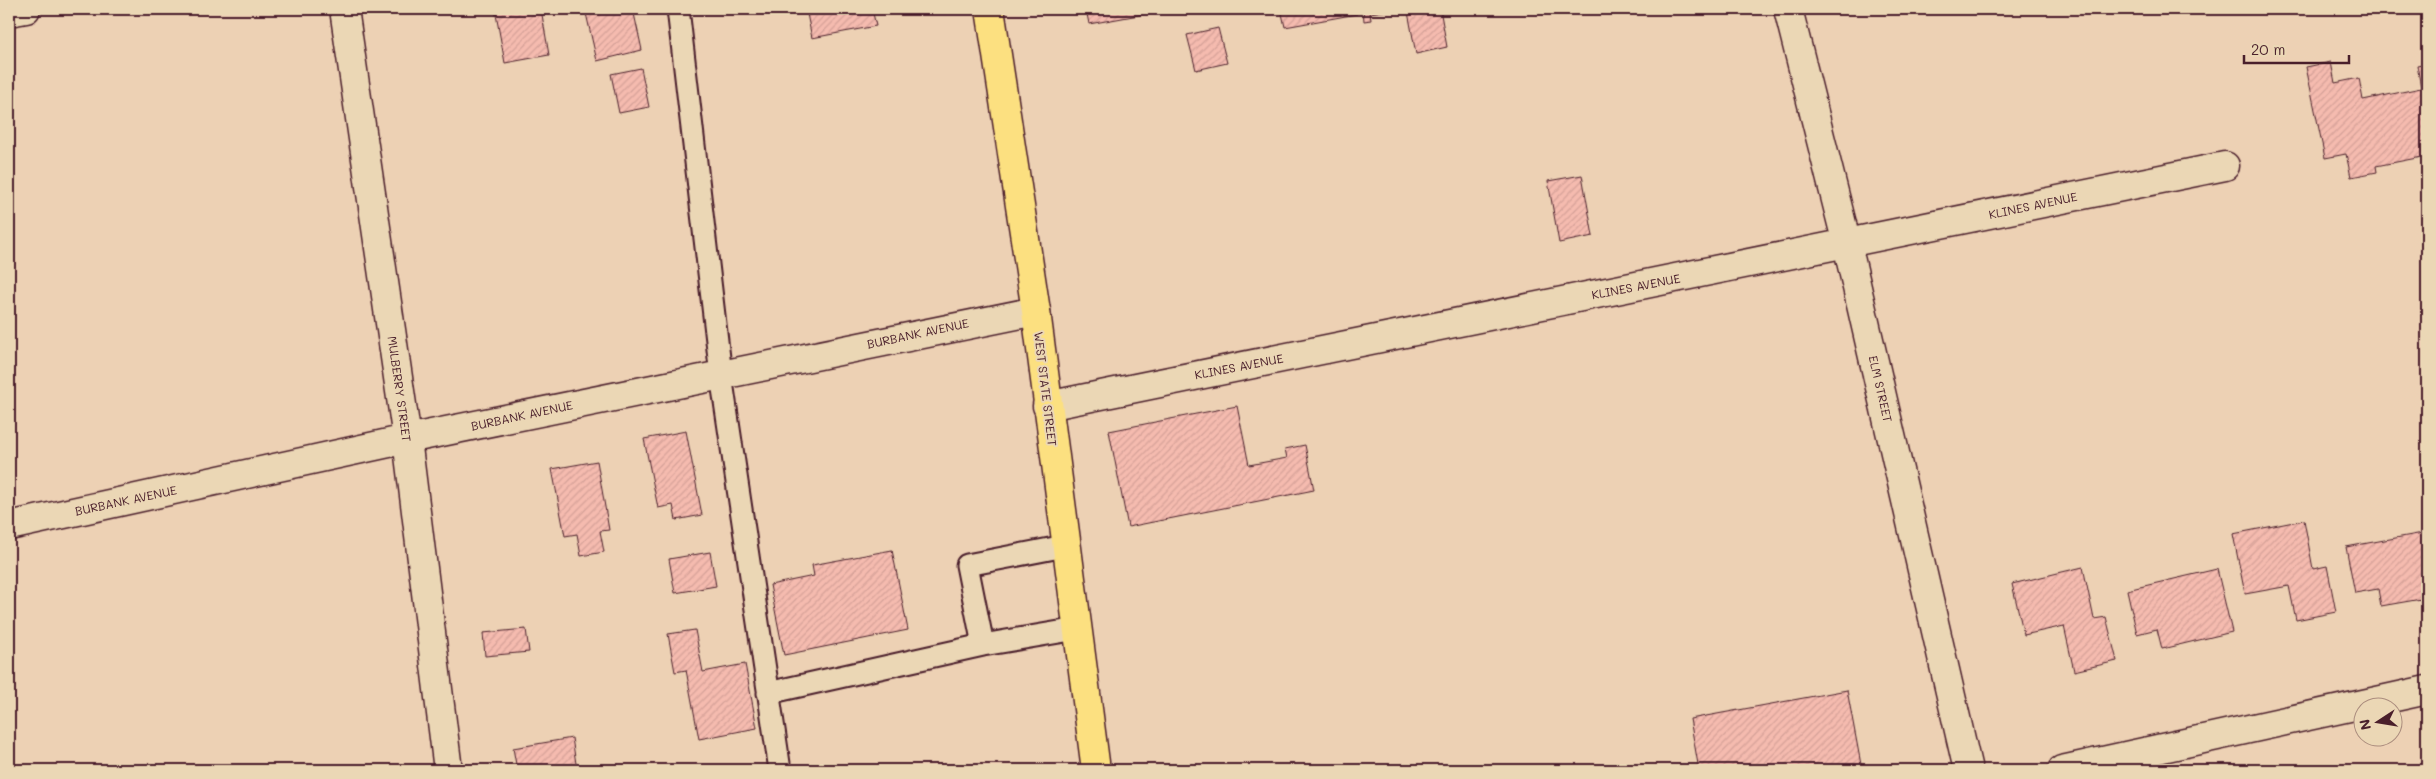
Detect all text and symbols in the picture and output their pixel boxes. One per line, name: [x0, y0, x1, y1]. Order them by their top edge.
scale bar: [2244, 32, 2348, 64]
text: 20 m: [2251, 39, 2285, 59]
street label: KLINES AVENUE: [1987, 188, 2079, 222]
street label: KLINES AVENUE: [1590, 270, 1682, 302]
street label: BURBANK AVENUE: [865, 314, 970, 352]
street label: WEST STATE STREET: [1031, 331, 1061, 447]
street label: MULBERRY STREET: [385, 335, 415, 443]
street label: KLINES AVENUE: [1193, 350, 1285, 382]
street label: ELM STREET: [1866, 354, 1897, 424]
street label: BURBANK AVENUE: [469, 396, 574, 434]
street label: BURBANK AVENUE: [73, 481, 178, 519]
north arrow: [2354, 696, 2404, 746]
text: N: [2354, 718, 2375, 732]

